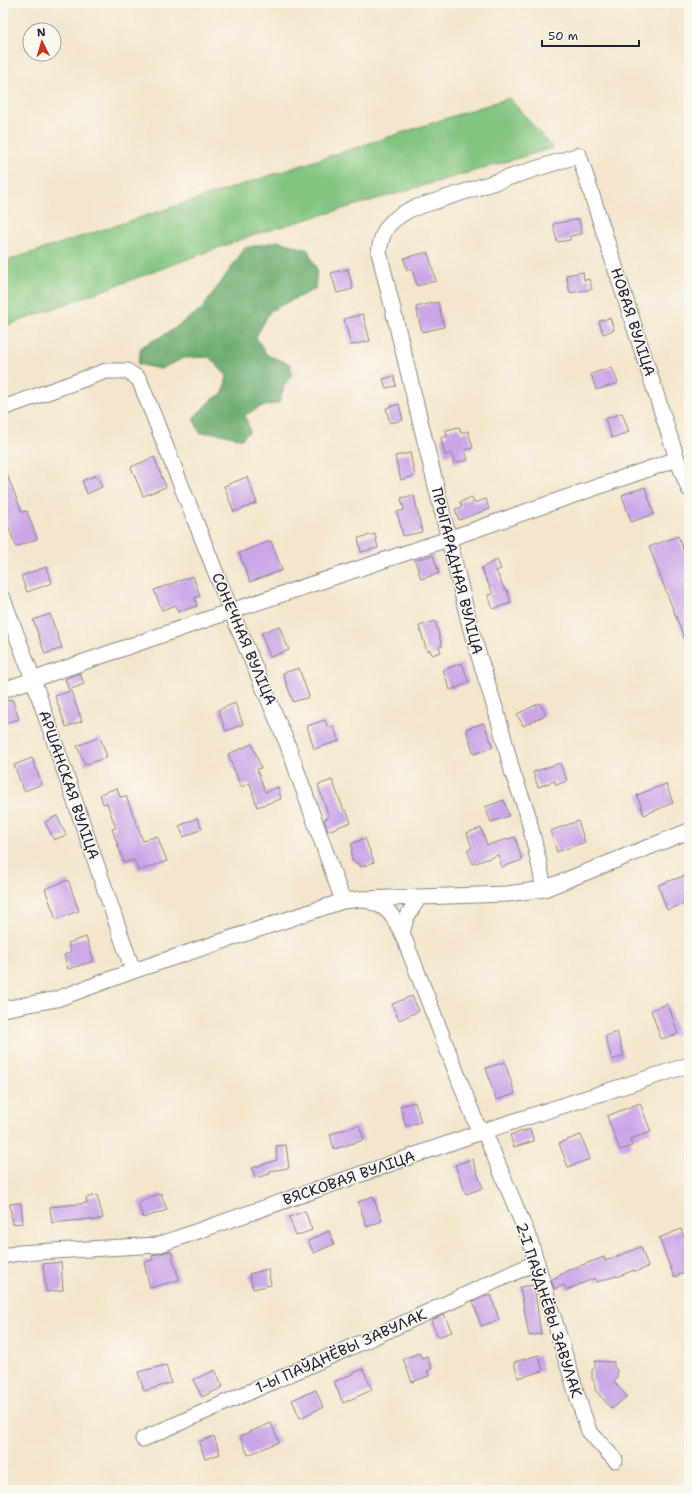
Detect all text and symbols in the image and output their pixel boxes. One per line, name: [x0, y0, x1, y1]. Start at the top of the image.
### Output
north arrow: [22, 22, 62, 62]
scale bar: [542, 22, 639, 48]
text: N: [36, 25, 46, 40]
text: 50 m: [548, 28, 578, 44]
street label: НОВАЯ ВУЛІЦА: [606, 265, 660, 379]
street label: ПРЫГАРАДНАЯ ВУЛІЦА: [427, 485, 487, 657]
street label: СОНЕЧНАЯ ВУЛІЦА: [207, 570, 281, 708]
street label: АРШАНСКАЯ ВУЛІЦА: [34, 708, 104, 862]
street label: ВЯСКОВАЯ ВУЛІЦА: [280, 1146, 418, 1210]
street label: 2-І ПАЎДНЁВЫ ЗАВУЛАК: [511, 1220, 587, 1400]
street label: 1-Ы ПАЎДНЁВЫ ЗАВУЛАК: [252, 1304, 430, 1398]

